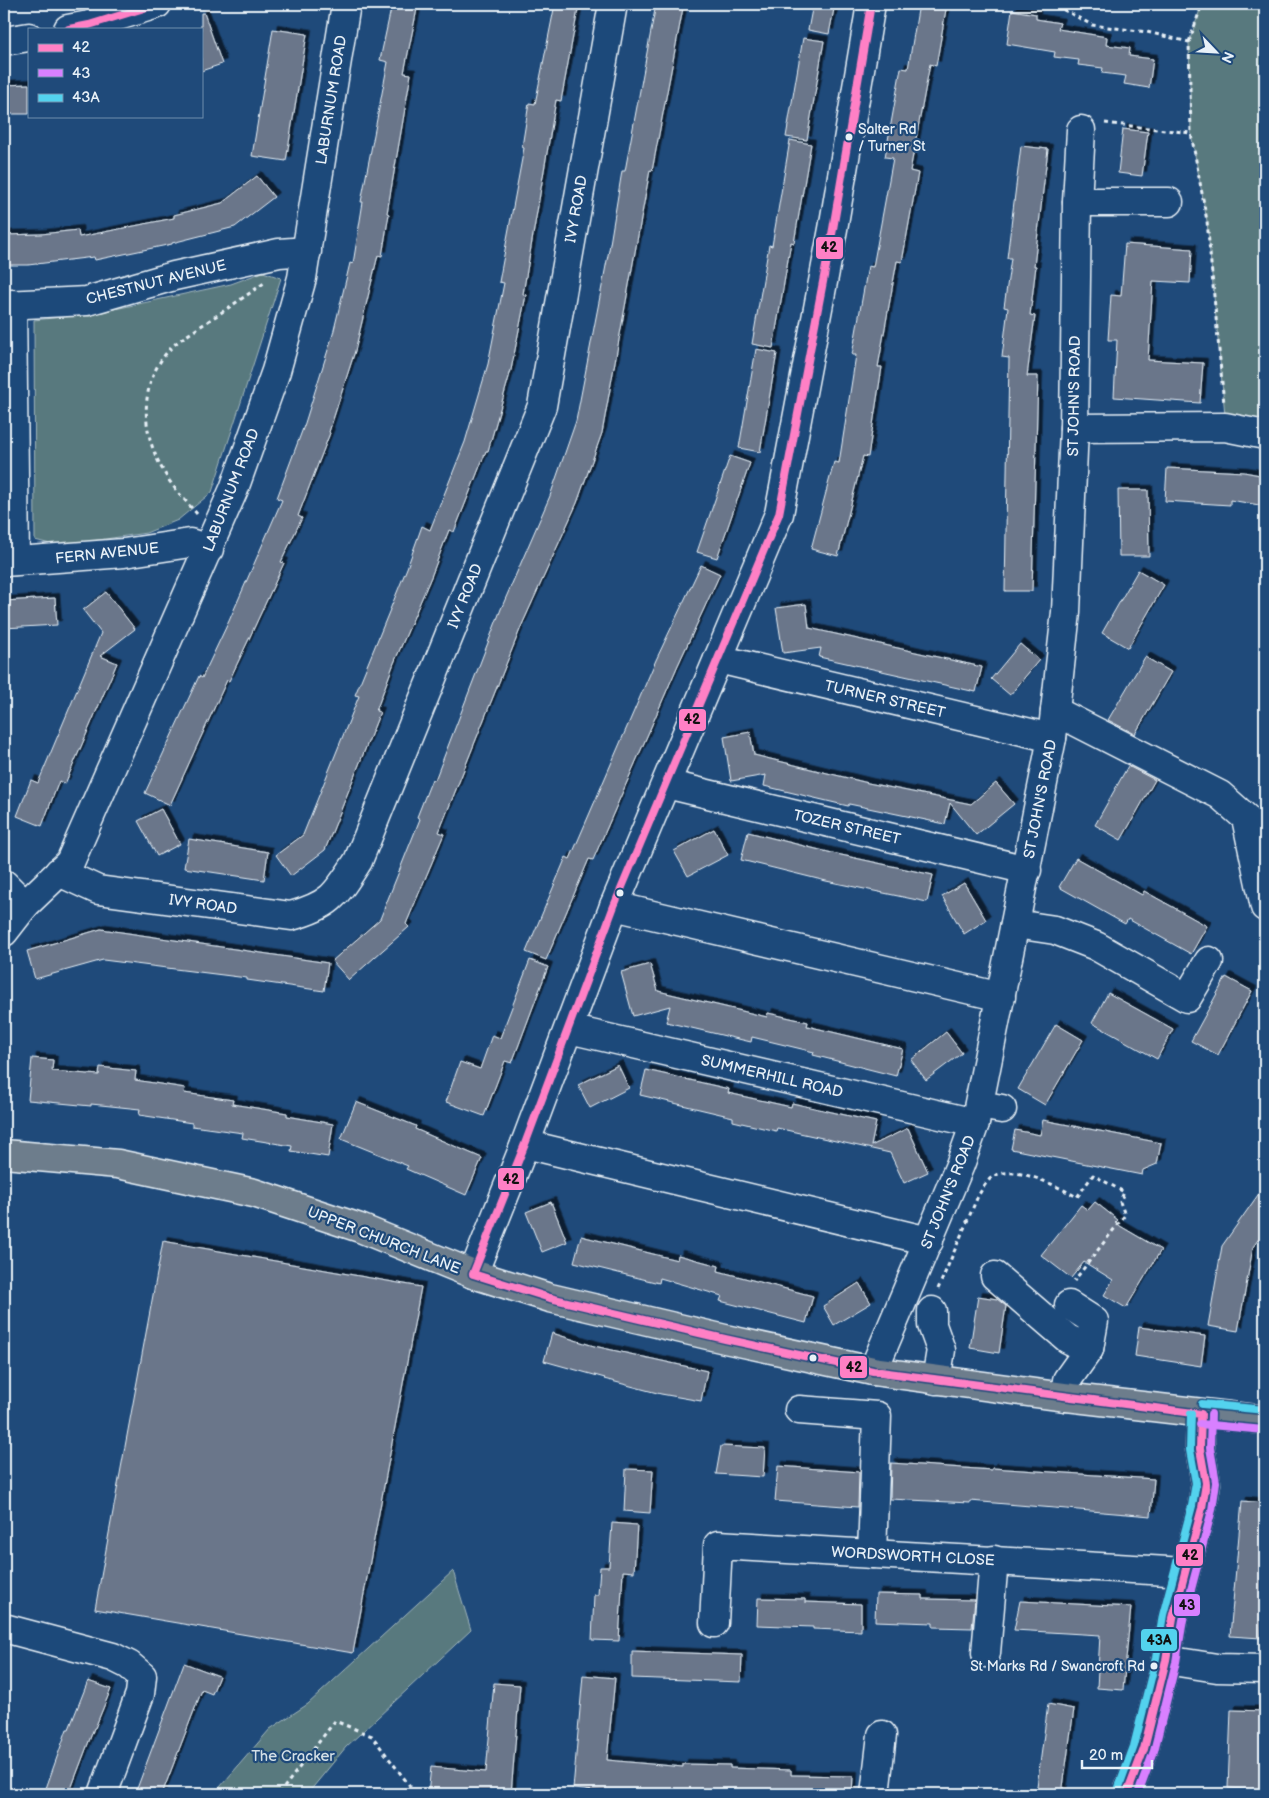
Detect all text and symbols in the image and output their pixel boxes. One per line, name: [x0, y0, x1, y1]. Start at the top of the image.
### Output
legend: [28, 28, 202, 118]
north arrow: [1192, 28, 1242, 78]
street label: LABURNUM ROAD: [312, 34, 351, 166]
text: 42: [72, 38, 90, 57]
text: N: [1217, 49, 1237, 66]
text: 43: [72, 64, 90, 83]
text: 43A: [72, 88, 100, 107]
place label: Salter Rd / Turner St: [858, 121, 926, 155]
marker: Salter Rd / Turner St: [844, 132, 854, 142]
street label: IVY ROAD: [561, 174, 592, 244]
line badge: 42: [815, 236, 844, 260]
text: 42: [821, 239, 838, 256]
street label: CHESTNUT AVENUE: [84, 256, 228, 309]
street label: ST JOHN'S ROAD: [1064, 335, 1085, 457]
street label: LABURNUM ROAD: [199, 426, 264, 555]
street label: FERN AVENUE: [54, 539, 160, 568]
street label: IVY ROAD: [444, 561, 487, 631]
street label: TURNER STREET: [823, 676, 947, 723]
line badge: 42: [678, 708, 707, 732]
text: 42: [684, 711, 701, 728]
street label: ST JOHN'S ROAD: [1020, 738, 1061, 860]
street label: TOZER STREET: [791, 806, 902, 849]
unlabelled marker: [615, 888, 625, 898]
street label: IVY ROAD: [168, 890, 238, 919]
street label: SUMMERHILL ROAD: [699, 1051, 845, 1102]
street label: ST JOHN'S ROAD: [917, 1133, 980, 1252]
line badge: 42: [497, 1167, 525, 1191]
text: 42: [503, 1171, 520, 1188]
street label: UPPER CHURCH LANE: [305, 1203, 463, 1278]
unlabelled marker: [808, 1353, 818, 1363]
line badge: 42: [839, 1355, 868, 1379]
text: 42: [846, 1359, 863, 1376]
street label: WORDSWORTH CLOSE: [831, 1543, 995, 1570]
line badge: 42: [1175, 1543, 1204, 1567]
text: 42: [1182, 1547, 1199, 1564]
line badge: 43: [1173, 1593, 1201, 1617]
text: 43: [1179, 1597, 1195, 1614]
line badge: 43A: [1140, 1628, 1178, 1652]
text: 43A: [1147, 1632, 1172, 1649]
place label: St Marks Rd / Swancroft Rd: [970, 1658, 1145, 1675]
marker: St Marks Rd / Swancroft Rd: [1149, 1661, 1159, 1671]
scale bar: [1082, 1738, 1152, 1770]
text: 20 m: [1089, 1746, 1123, 1765]
park label: The Cracker: [251, 1747, 335, 1766]

